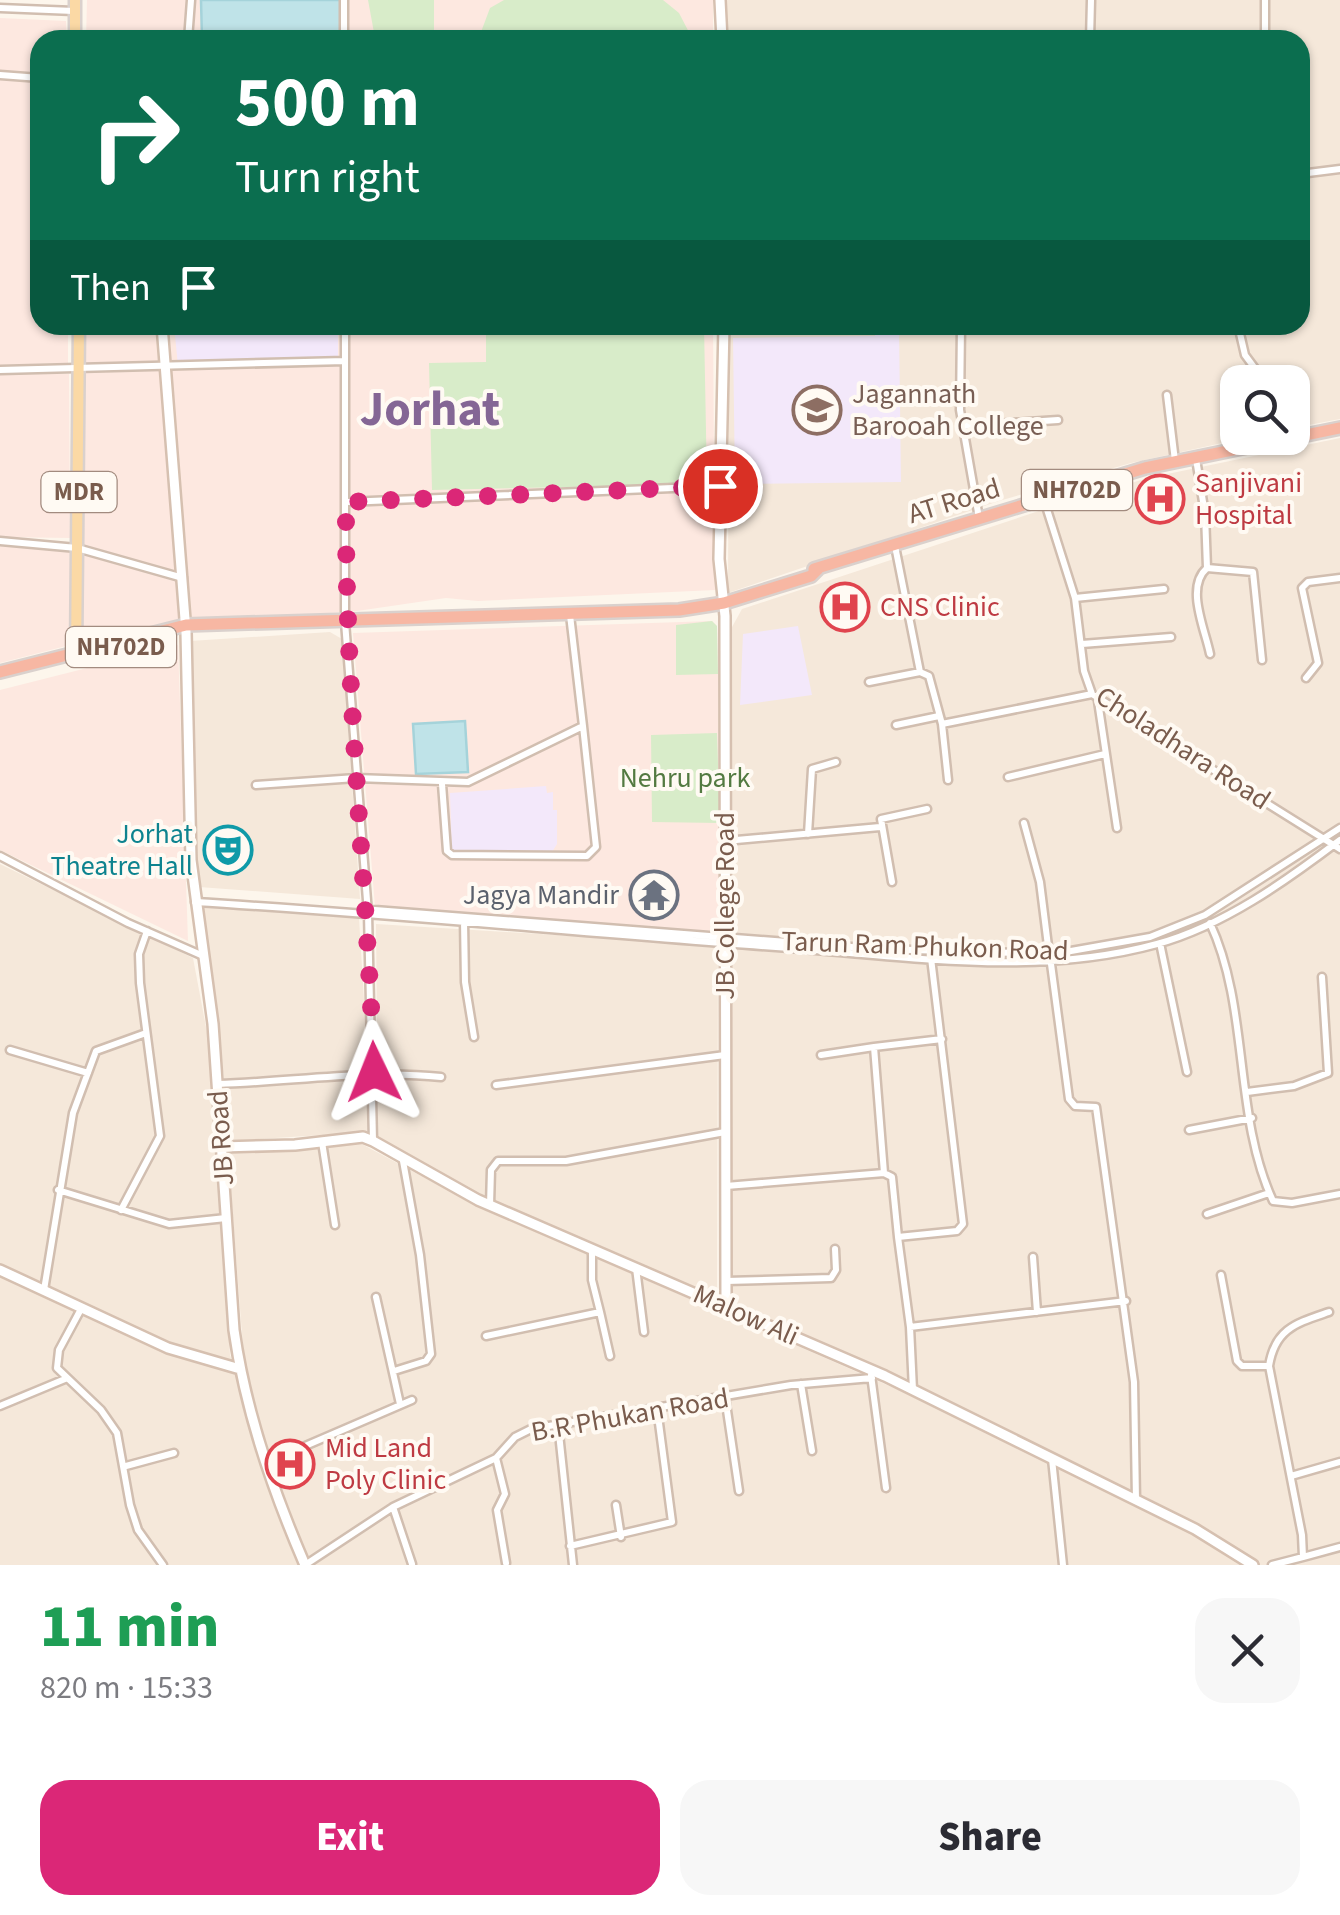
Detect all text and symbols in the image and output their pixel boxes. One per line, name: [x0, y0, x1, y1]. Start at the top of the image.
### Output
text: 500 m: [235, 53, 420, 153]
icon: right: [70, 70, 200, 200]
text: Turn right: [235, 146, 420, 210]
icon: arrive: [171, 260, 226, 315]
text: Then: [70, 261, 151, 315]
map controls: [1220, 365, 1310, 455]
button: search: [1220, 365, 1310, 455]
place label: Jagannath Barooah College: [852, 374, 1044, 446]
district label: Jorhat: [360, 376, 500, 444]
school or university icon: Jagannath Barooah College: [791, 384, 843, 436]
pin: [678, 444, 763, 529]
icon: arrive: [693, 459, 748, 514]
place label: Sanjivani Hospital: [1195, 463, 1302, 535]
street label: AT Road: [903, 468, 1005, 534]
road number: NH702D: [1022, 470, 1132, 510]
road number: MDR: [42, 472, 116, 512]
hospital icon: Sanjivani Hospital: [1134, 473, 1186, 525]
hospital icon: CNS Clinic: [819, 581, 871, 633]
place label: CNS Clinic: [880, 587, 1000, 627]
road number: NH702D: [66, 627, 176, 667]
street label: Choladhara Road: [1088, 676, 1278, 820]
park label: Nehru park: [620, 758, 750, 798]
street label: JB College Road: [705, 812, 745, 1000]
place label: Jorhat Theatre Hall: [50, 814, 194, 886]
theatre icon: Jorhat Theatre Hall: [202, 824, 254, 876]
temple icon: Jagya Mandir: [628, 869, 680, 921]
place label: Jagya Mandir: [463, 875, 619, 915]
street label: Tarun Ram Phukon Road: [781, 921, 1069, 971]
position arrow: [322, 1020, 426, 1124]
street label: JB Road: [198, 1089, 244, 1187]
street label: Malow Ali: [687, 1274, 805, 1356]
street label: B.R Phukan Road: [528, 1378, 732, 1452]
place label: Mid Land Poly Clinic: [325, 1428, 446, 1500]
hospital icon: Mid Land Poly Clinic: [264, 1438, 316, 1490]
text: 11 min: [40, 1585, 219, 1670]
button: close: [1195, 1598, 1300, 1703]
text: 820 m · 15:33: [40, 1665, 213, 1711]
button: Exit: [40, 1780, 660, 1895]
button: Share: [680, 1780, 1300, 1895]

